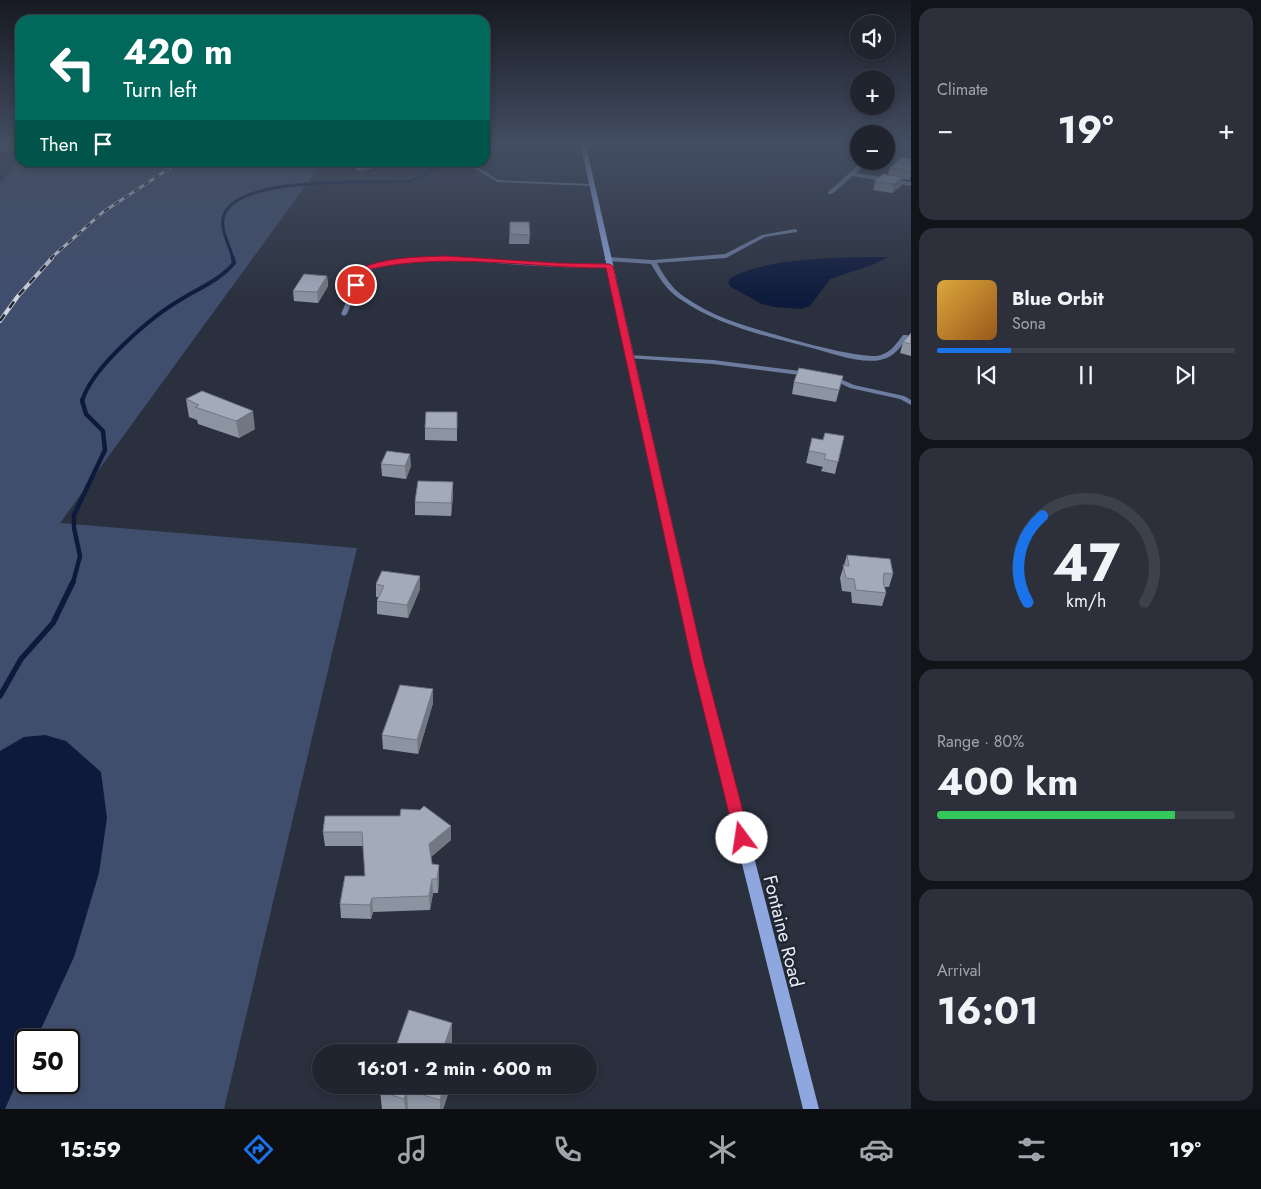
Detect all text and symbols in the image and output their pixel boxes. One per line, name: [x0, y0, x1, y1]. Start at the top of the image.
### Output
map controls: [850, 15, 895, 170]
button: sound: [850, 15, 895, 60]
text: 420 m: [123, 27, 233, 77]
icon: left: [40, 35, 105, 100]
button: +: [850, 70, 895, 115]
text: Turn left: [123, 73, 197, 105]
text: Climate: [937, 78, 988, 101]
text: 19°: [1058, 102, 1114, 157]
text: −: [937, 109, 954, 150]
text: +: [1218, 109, 1235, 150]
button: −: [850, 125, 895, 170]
icon: arrive: [89, 130, 117, 158]
text: Then: [40, 131, 79, 158]
pin: [335, 264, 377, 306]
icon: arrive: [342, 271, 370, 299]
text: Blue Orbit: [1012, 285, 1104, 312]
text: Sona: [1012, 312, 1046, 335]
icon: previous: [973, 361, 1001, 389]
icon: pause: [1072, 361, 1100, 389]
icon: next: [1171, 361, 1199, 389]
text: 47: [1052, 525, 1120, 601]
text: km/h: [1066, 588, 1106, 614]
text: Range · 80%: [937, 730, 1024, 753]
text: 400 km: [937, 754, 1078, 809]
position arrow: [715, 811, 767, 863]
street label: Fontaine Road: [757, 872, 810, 990]
text: Arrival: [937, 959, 981, 982]
text: 16:01: [937, 983, 1039, 1038]
speed limit sign: 50: [15, 1029, 80, 1094]
text: 16:01 · 2 min · 600 m: [357, 1055, 552, 1082]
icon: directions: [241, 1132, 276, 1167]
icon: music: [395, 1132, 430, 1167]
icon: phone: [550, 1132, 585, 1167]
icon: climate: [705, 1132, 740, 1167]
icon: car: [859, 1132, 894, 1167]
icon: filters: [1014, 1132, 1049, 1167]
text: 15:59: [60, 1133, 121, 1165]
text: 19°: [1169, 1133, 1201, 1165]

